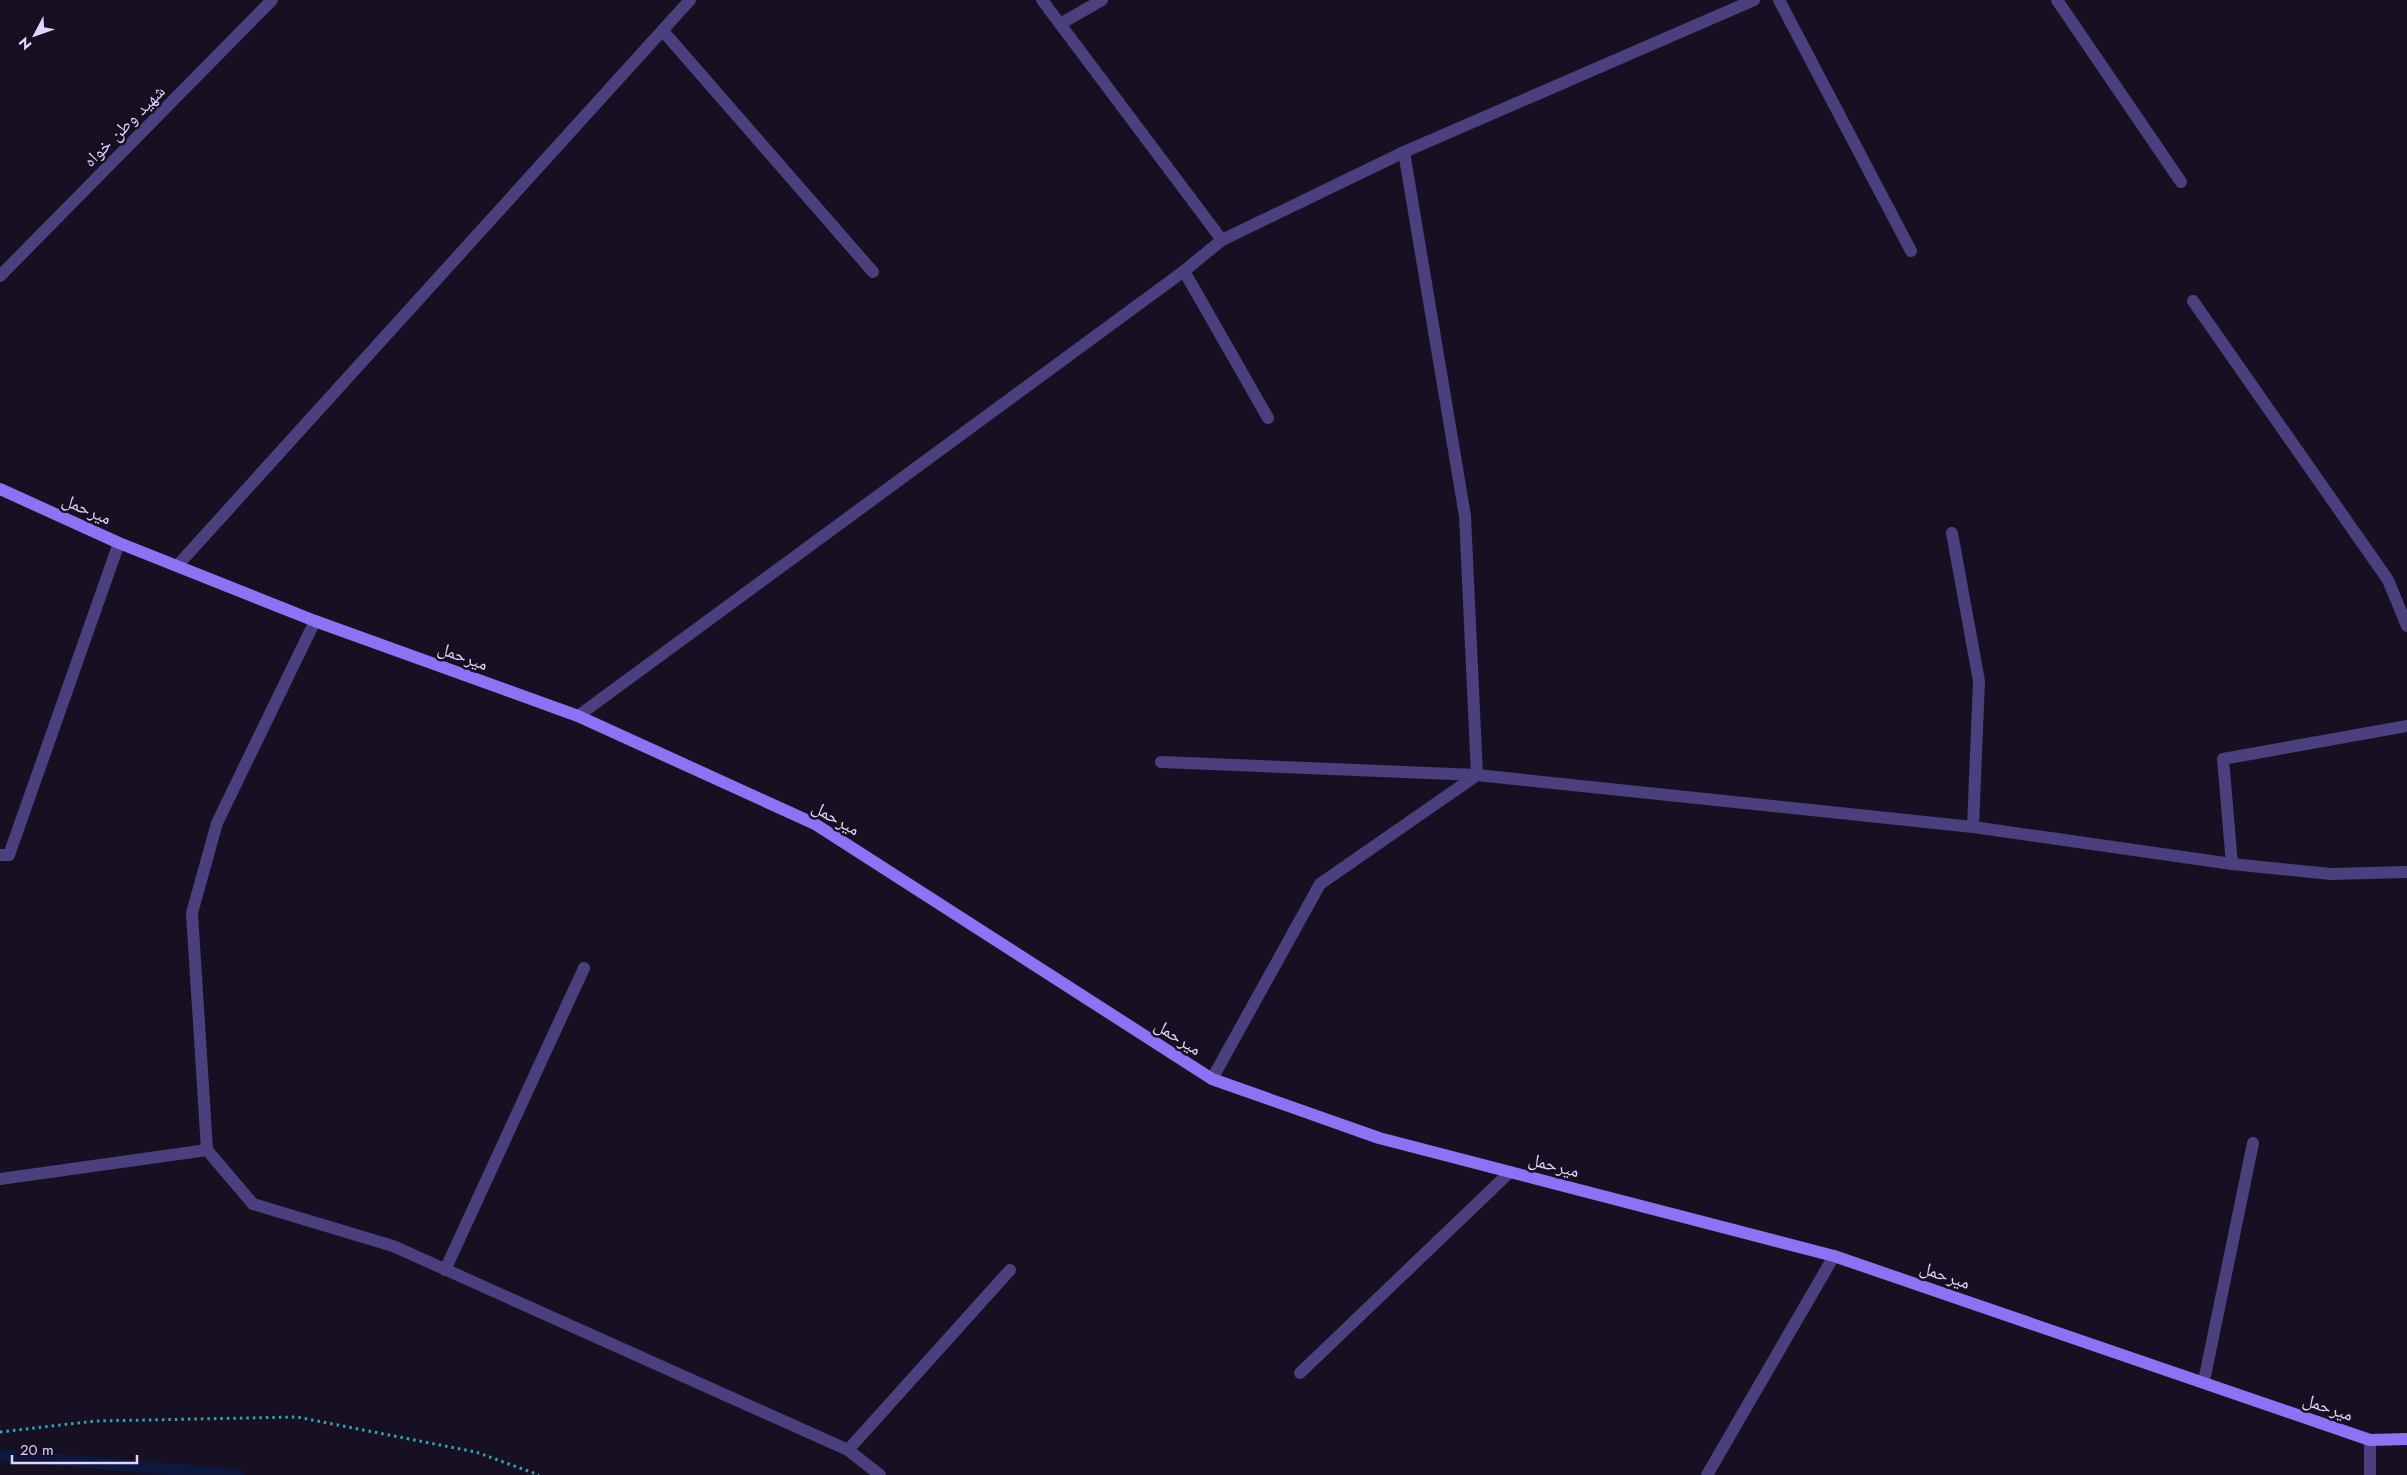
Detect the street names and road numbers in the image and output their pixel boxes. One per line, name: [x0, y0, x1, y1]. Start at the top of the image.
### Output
street label: شهید وطن خواه: [77, 79, 171, 173]
street label: میرحمل: [58, 487, 116, 531]
street label: میرحمل: [434, 635, 492, 677]
street label: میرحمل: [807, 794, 865, 842]
street label: میرحمل: [1149, 1012, 1207, 1062]
street label: میرحمل: [1526, 1146, 1582, 1184]
street label: میرحمل: [1916, 1254, 1974, 1296]
street label: میرحمل: [2299, 1386, 2357, 1428]

